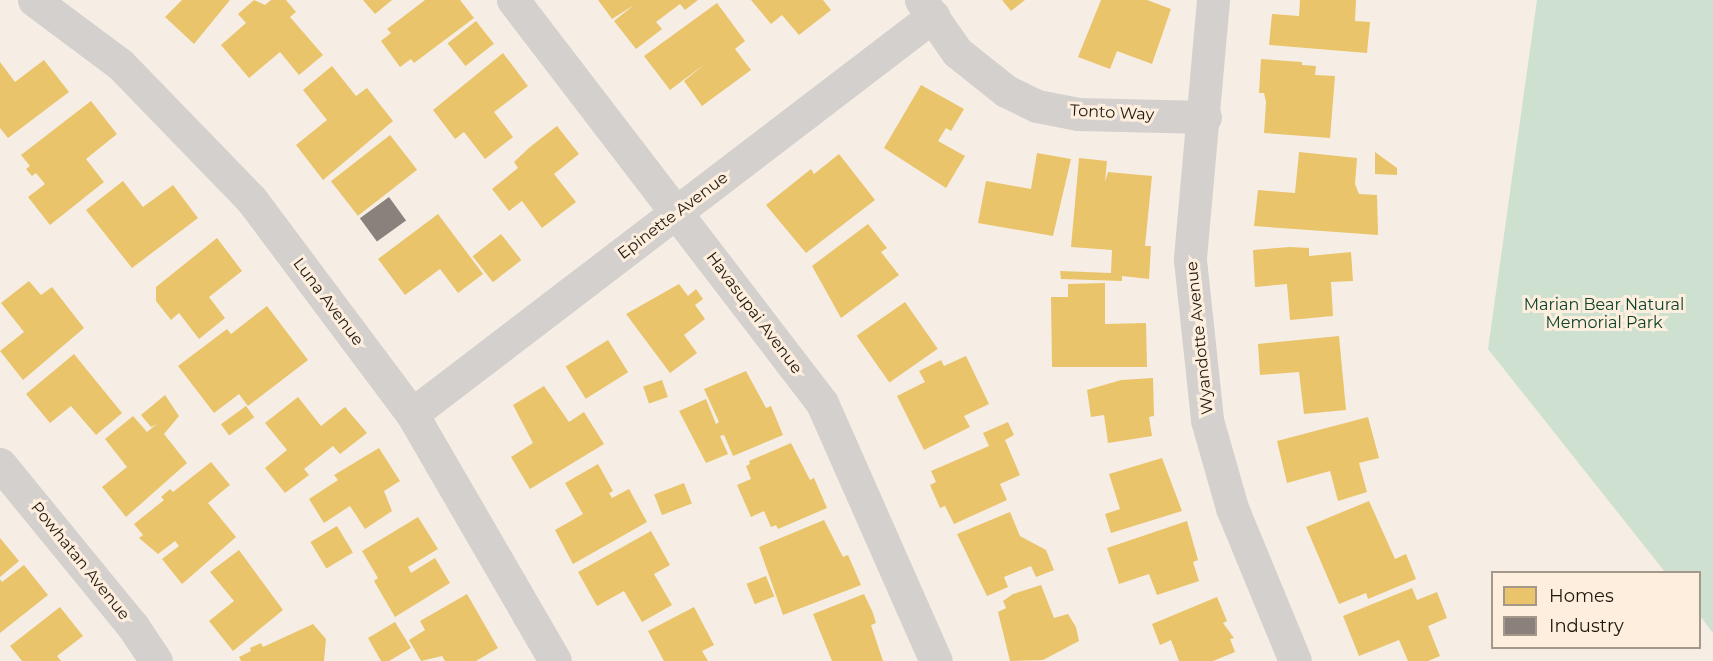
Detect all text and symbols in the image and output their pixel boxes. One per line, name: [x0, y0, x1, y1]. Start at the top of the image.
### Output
street label: Tonto Way: [1069, 101, 1155, 125]
street label: Epinette Avenue: [614, 168, 732, 264]
street label: Havasupai Avenue: [702, 248, 806, 378]
street label: Luna Avenue: [289, 254, 367, 350]
street label: Wyandotte Avenue: [1182, 260, 1218, 416]
park label: Marian Bear Natural Memorial Park: [1524, 295, 1684, 333]
street label: Powhatan Avenue: [26, 498, 134, 624]
legend: [1491, 571, 1701, 649]
text: Homes: [1549, 585, 1614, 607]
text: Industry: [1549, 615, 1624, 637]

